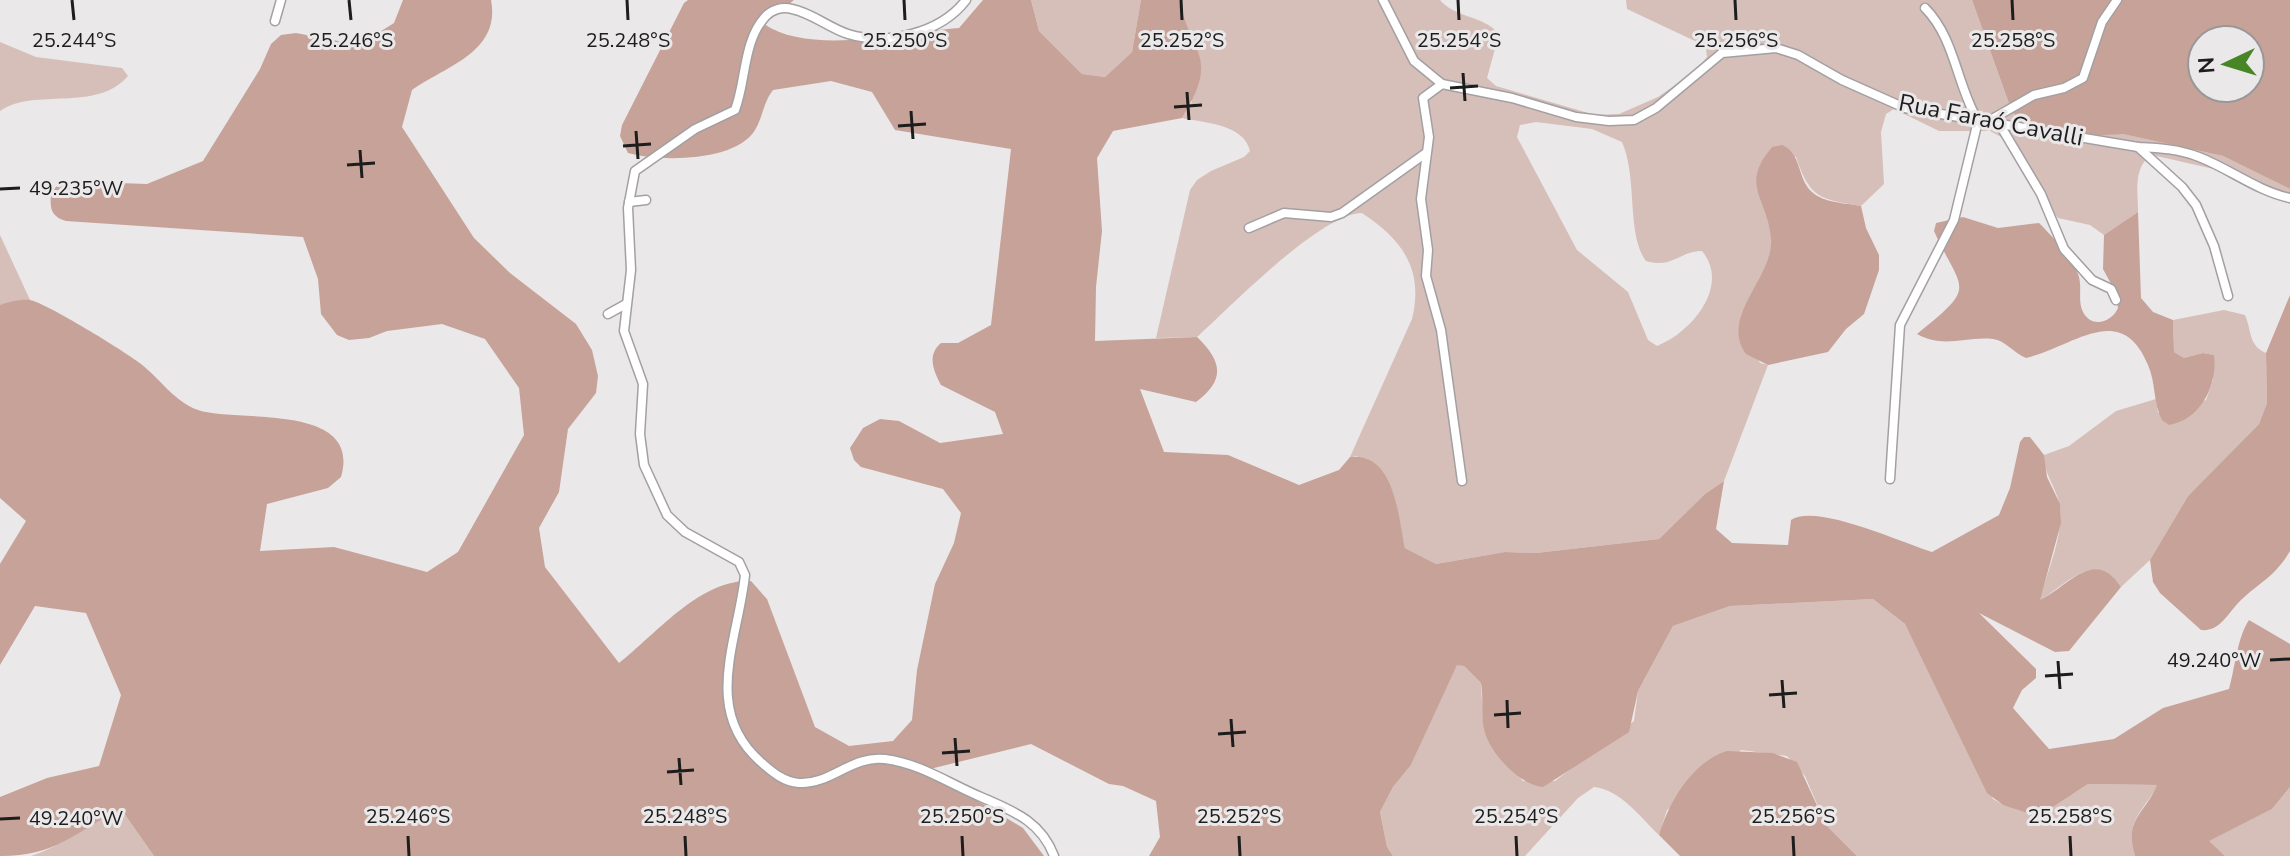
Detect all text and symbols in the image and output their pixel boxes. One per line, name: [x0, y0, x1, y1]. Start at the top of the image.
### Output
north arrow: [2186, 24, 2266, 104]
text: 25.244°S: [32, 27, 116, 54]
text: 25.246°S: [309, 27, 393, 54]
text: 25.248°S: [586, 27, 670, 54]
text: 25.250°S: [863, 27, 947, 54]
text: 25.252°S: [1140, 27, 1224, 54]
text: 25.254°S: [1417, 27, 1501, 54]
text: 25.256°S: [1694, 27, 1778, 54]
text: 25.258°S: [1971, 27, 2055, 54]
text: N: [2192, 56, 2223, 75]
street label: Rua Faraó Cavalli: [1896, 86, 2086, 154]
text: 49.235°W: [29, 175, 123, 202]
text: 49.240°W: [2167, 647, 2261, 674]
text: 25.246°S: [366, 803, 450, 830]
text: 25.248°S: [643, 803, 727, 830]
text: 25.250°S: [920, 803, 1004, 830]
text: 25.252°S: [1197, 803, 1281, 830]
text: 25.254°S: [1474, 803, 1558, 830]
text: 25.256°S: [1751, 803, 1835, 830]
text: 25.258°S: [2028, 803, 2112, 830]
text: 49.240°W: [29, 805, 123, 832]

